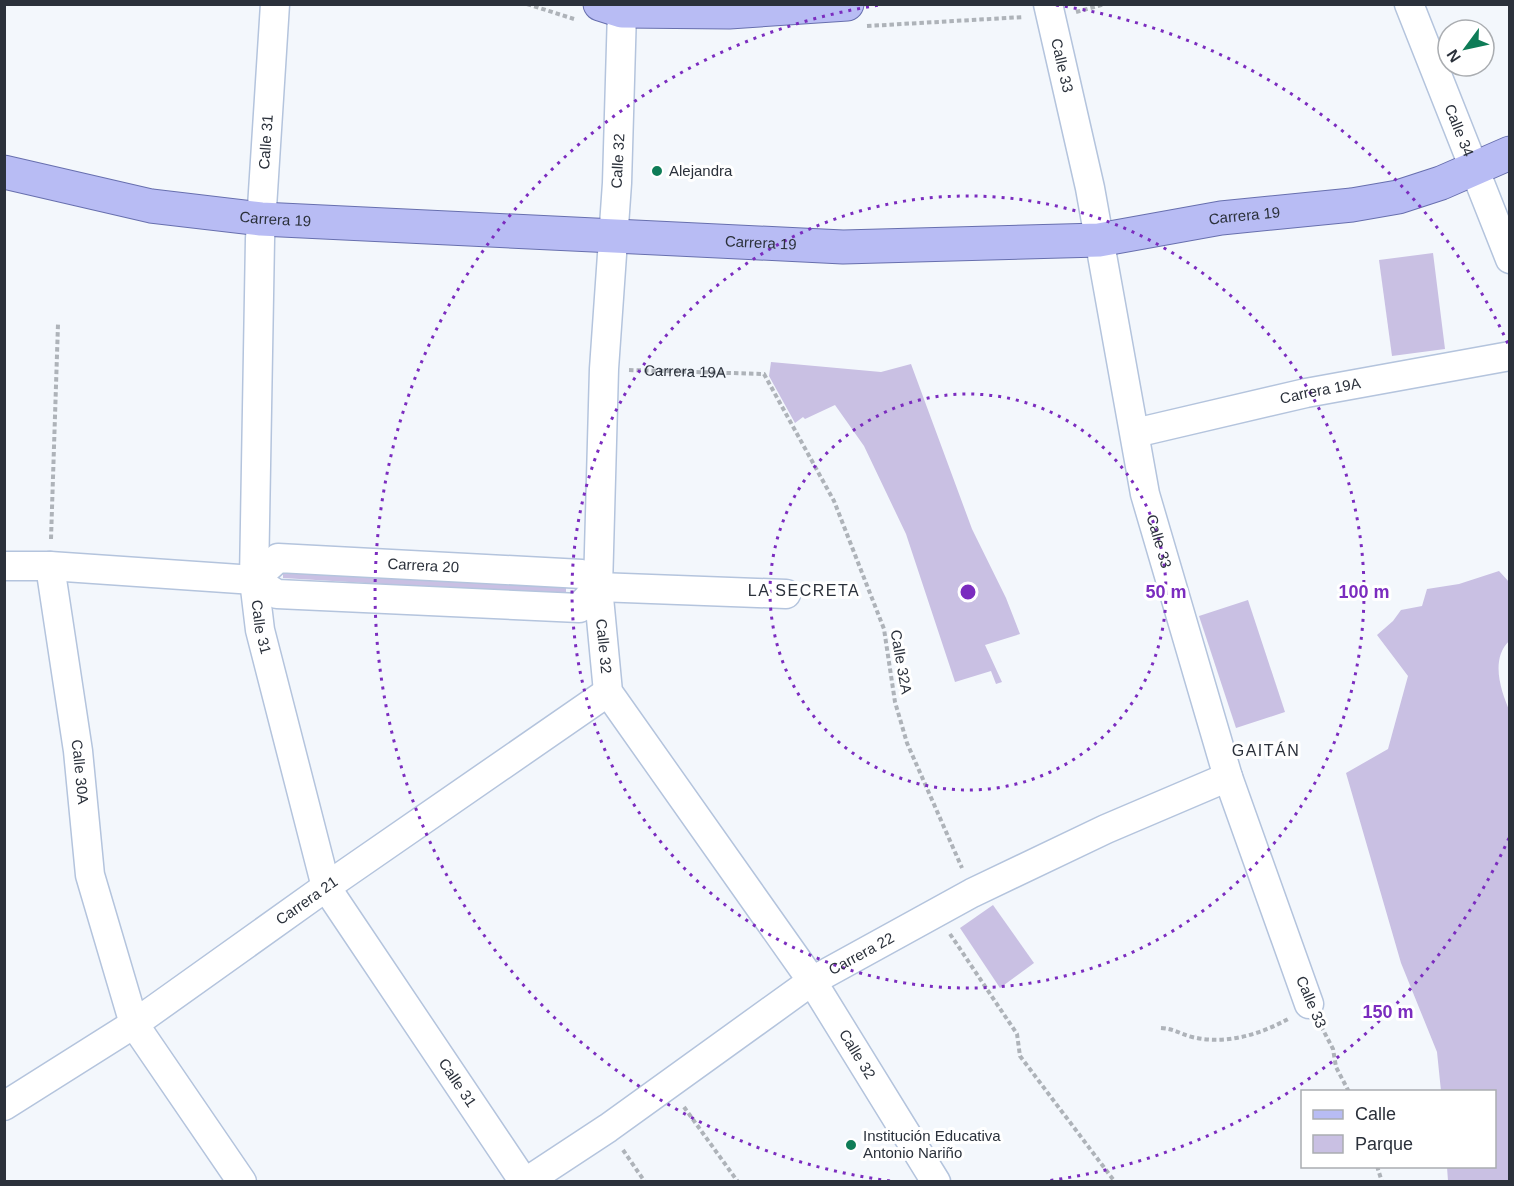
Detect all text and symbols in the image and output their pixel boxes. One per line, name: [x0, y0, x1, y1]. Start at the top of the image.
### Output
north arrow: [1436, 18, 1496, 78]
street label: Calle 33: [1048, 37, 1077, 94]
text: N: [1444, 46, 1464, 65]
street label: Calle 34: [1442, 102, 1478, 159]
street label: Calle 31: [255, 114, 276, 170]
street label: Calle 32: [608, 133, 627, 189]
place label: Alejandra: [669, 162, 733, 179]
marker: Alejandra: [650, 164, 664, 178]
street label: Carrera 19: [1207, 203, 1281, 228]
street label: Carrera 19: [239, 208, 312, 229]
street label: Carrera 19: [725, 232, 797, 253]
street label: Carrera 19A: [644, 361, 726, 381]
street label: Carrera 19A: [1278, 374, 1362, 407]
street label: Calle 33: [1143, 512, 1175, 570]
street label: Carrera 20: [387, 555, 460, 576]
district label: LA SECRETA: [748, 582, 860, 599]
centre of rings: [958, 582, 978, 602]
text: 50 m: [1145, 582, 1187, 602]
text: 100 m: [1338, 582, 1390, 602]
street label: Calle 31: [248, 599, 275, 656]
street label: Calle 32: [593, 618, 615, 674]
street label: Calle 32A: [887, 628, 916, 695]
street label: Calle 30A: [68, 738, 92, 805]
district label: GAITÁN: [1232, 741, 1300, 759]
street label: Carrera 21: [272, 873, 341, 928]
street label: Carrera 22: [826, 929, 897, 978]
street label: Calle 33: [1293, 973, 1330, 1030]
text: 150 m: [1362, 1002, 1414, 1022]
street label: Calle 32: [836, 1026, 879, 1082]
street label: Calle 31: [435, 1055, 480, 1110]
legend: [1301, 1090, 1496, 1168]
text: Calle: [1355, 1104, 1396, 1124]
place label: Institución Educativa Antonio Nariño: [863, 1127, 1001, 1161]
text: Parque: [1355, 1134, 1413, 1154]
marker: Institución Educativa Antonio Nariño: [844, 1138, 858, 1152]

